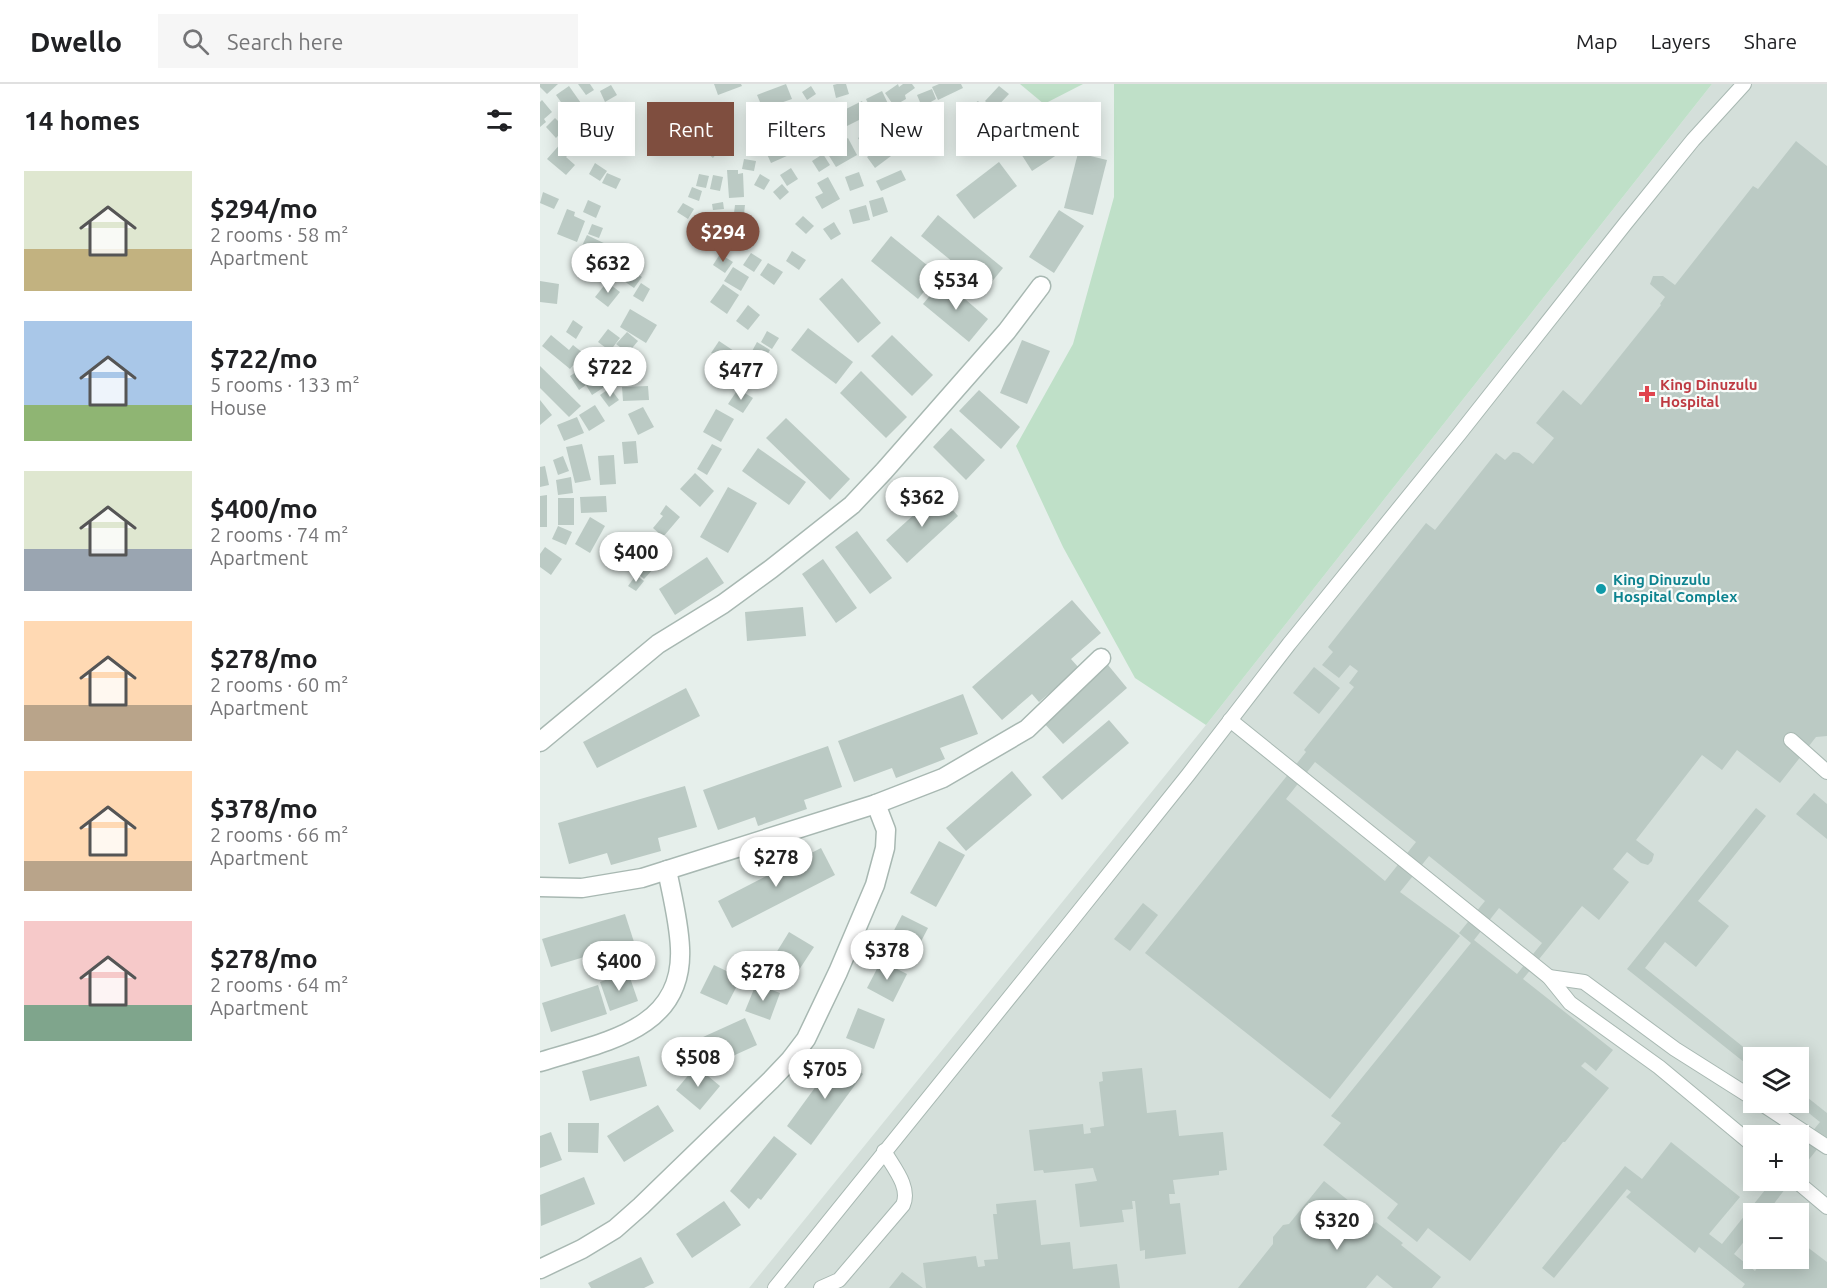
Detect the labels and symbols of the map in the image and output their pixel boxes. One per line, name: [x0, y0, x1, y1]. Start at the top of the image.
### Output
pin: $294: [687, 212, 759, 263]
pin: $632: [572, 243, 644, 294]
pin: $534: [920, 260, 992, 311]
pin: $722: [574, 347, 646, 398]
pin: $477: [705, 350, 777, 401]
place label: King Dinuzulu Hospital: [1660, 376, 1758, 410]
marker: King Dinuzulu Hospital: [1638, 385, 1656, 403]
pin: $362: [886, 477, 958, 528]
pin: $400: [600, 532, 672, 583]
place label: King Dinuzulu Hospital Complex: [1613, 571, 1737, 605]
marker: King Dinuzulu Hospital Complex: [1594, 582, 1608, 596]
pin: $278: [740, 837, 812, 888]
pin: $378: [851, 930, 923, 981]
pin: $400: [583, 941, 655, 992]
pin: $278: [727, 951, 799, 1002]
pin: $508: [662, 1037, 734, 1088]
pin: $705: [789, 1049, 861, 1100]
pin: $320: [1301, 1200, 1373, 1251]

